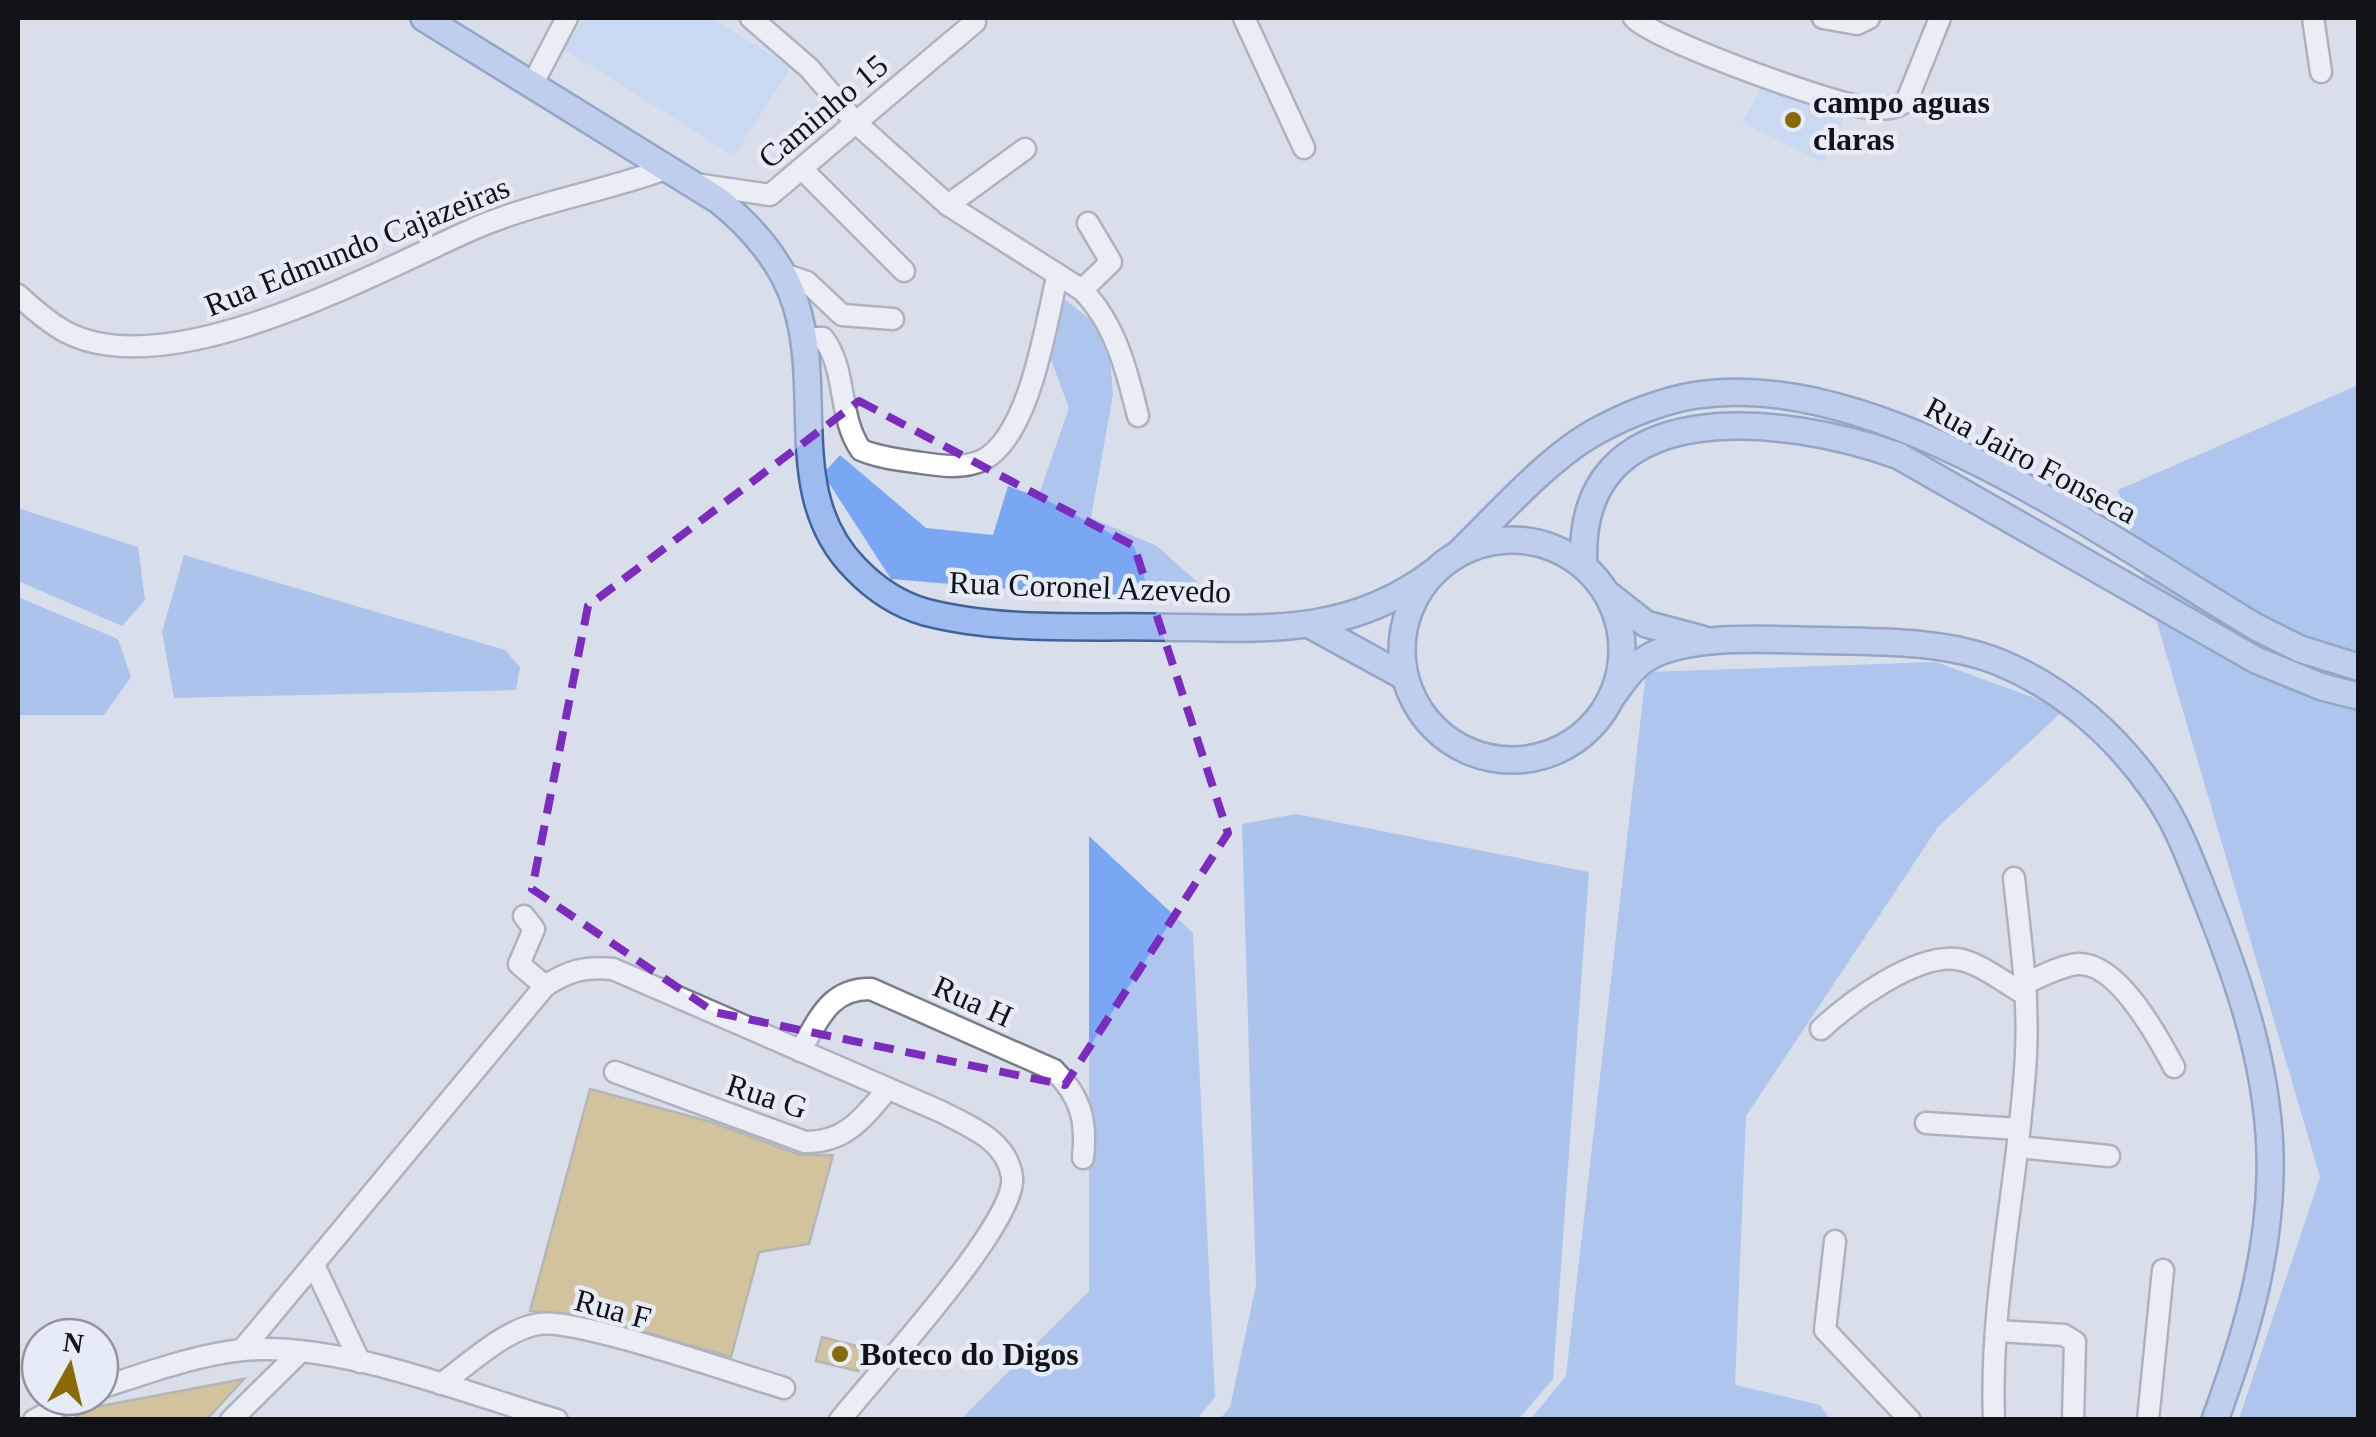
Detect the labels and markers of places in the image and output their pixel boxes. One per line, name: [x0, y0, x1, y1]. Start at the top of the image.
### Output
place label: campo aguas claras: [1813, 84, 1990, 157]
marker: campo aguas claras: [1782, 109, 1804, 131]
place label: Boteco do Digos: [860, 1336, 1079, 1372]
marker: Boteco do Digos: [829, 1343, 851, 1365]

